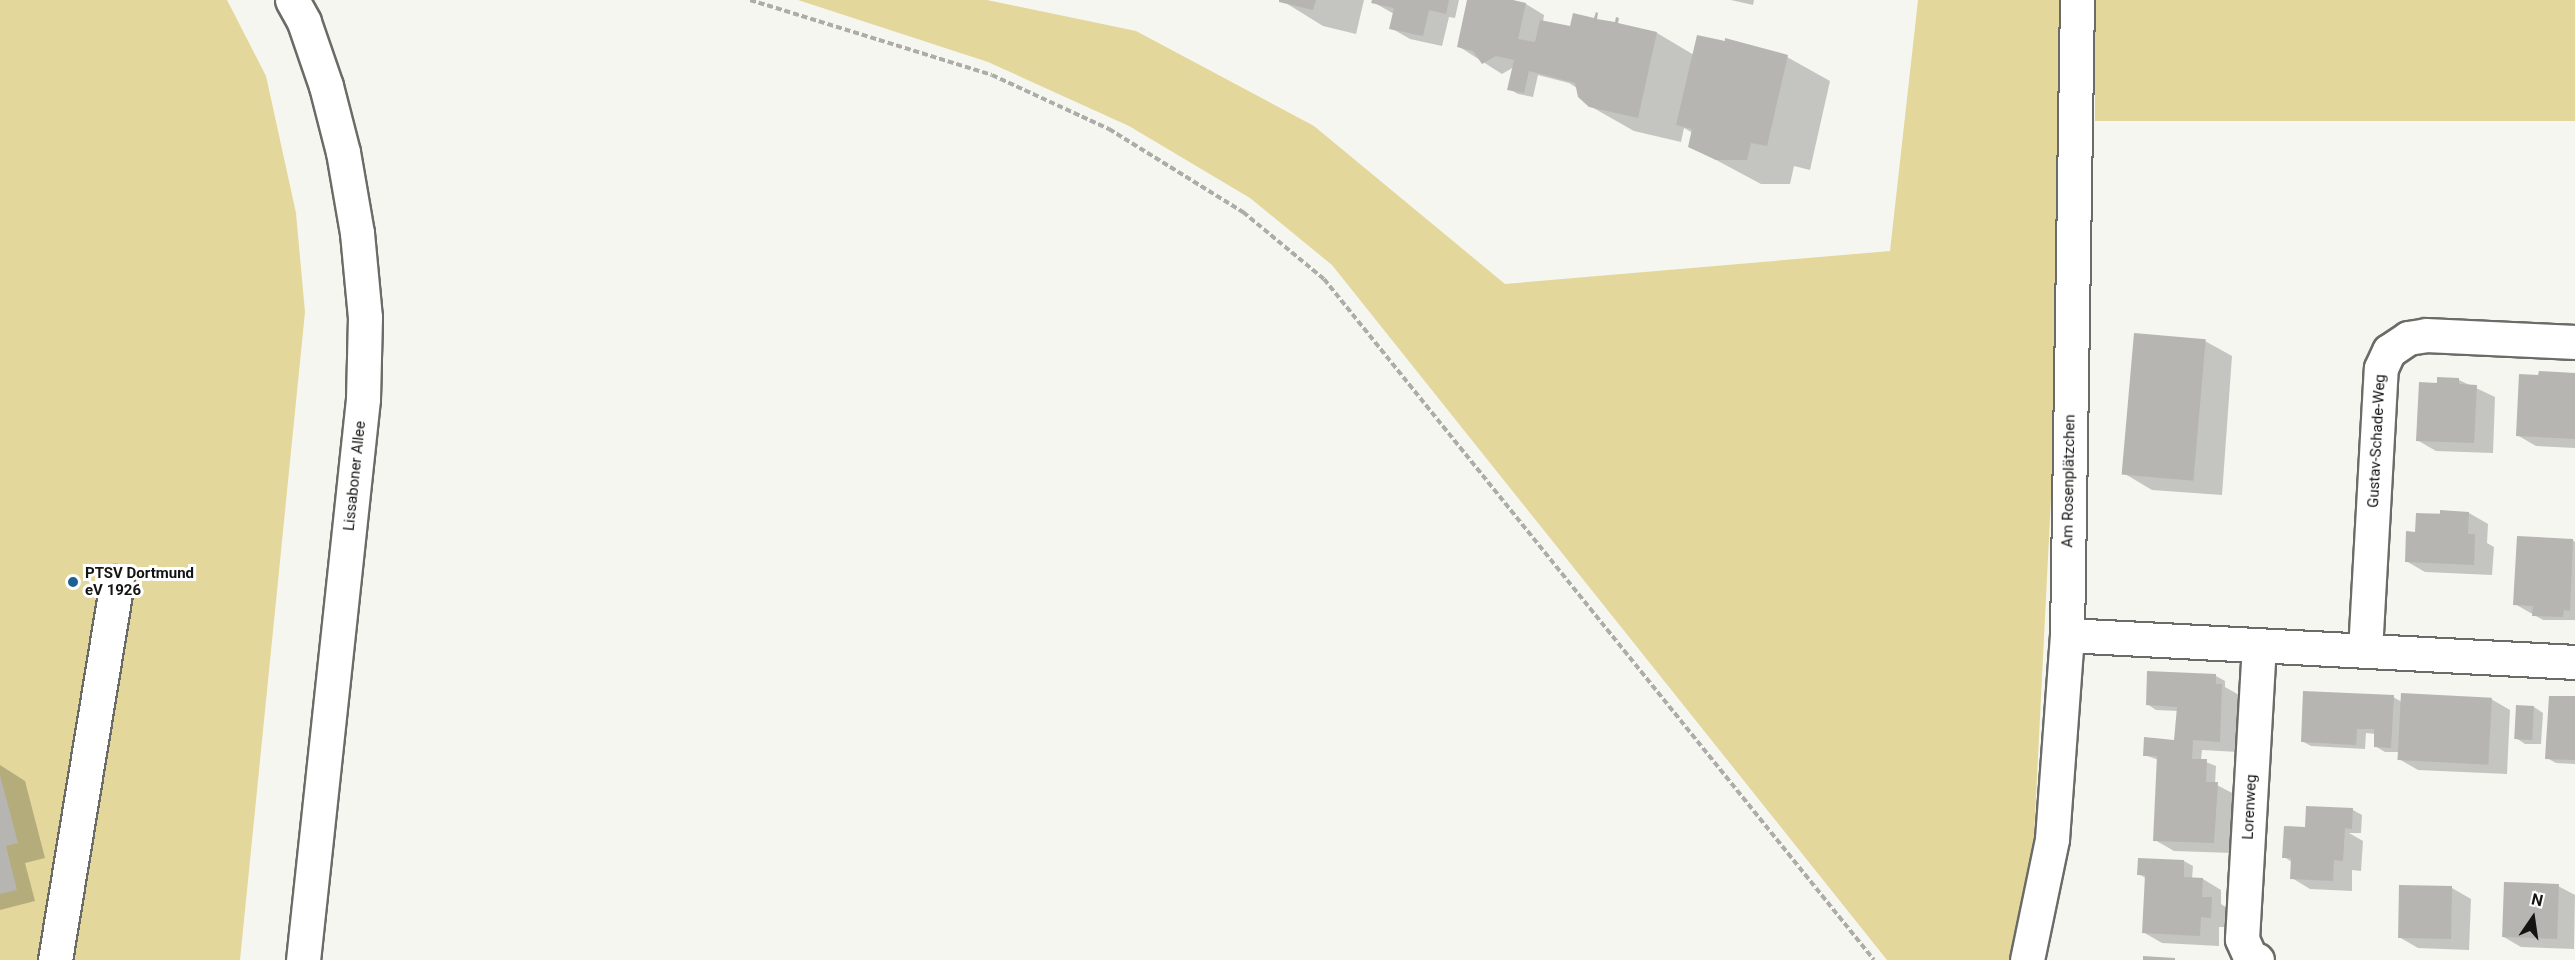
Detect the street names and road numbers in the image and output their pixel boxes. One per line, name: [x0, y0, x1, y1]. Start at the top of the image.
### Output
street label: Gustav-Schade-Weg: [2365, 374, 2389, 508]
street label: Am Rosenplätzchen: [2059, 414, 2079, 548]
street label: Lissaboner Allee: [340, 420, 370, 532]
street label: Lorenweg: [2239, 774, 2261, 840]

